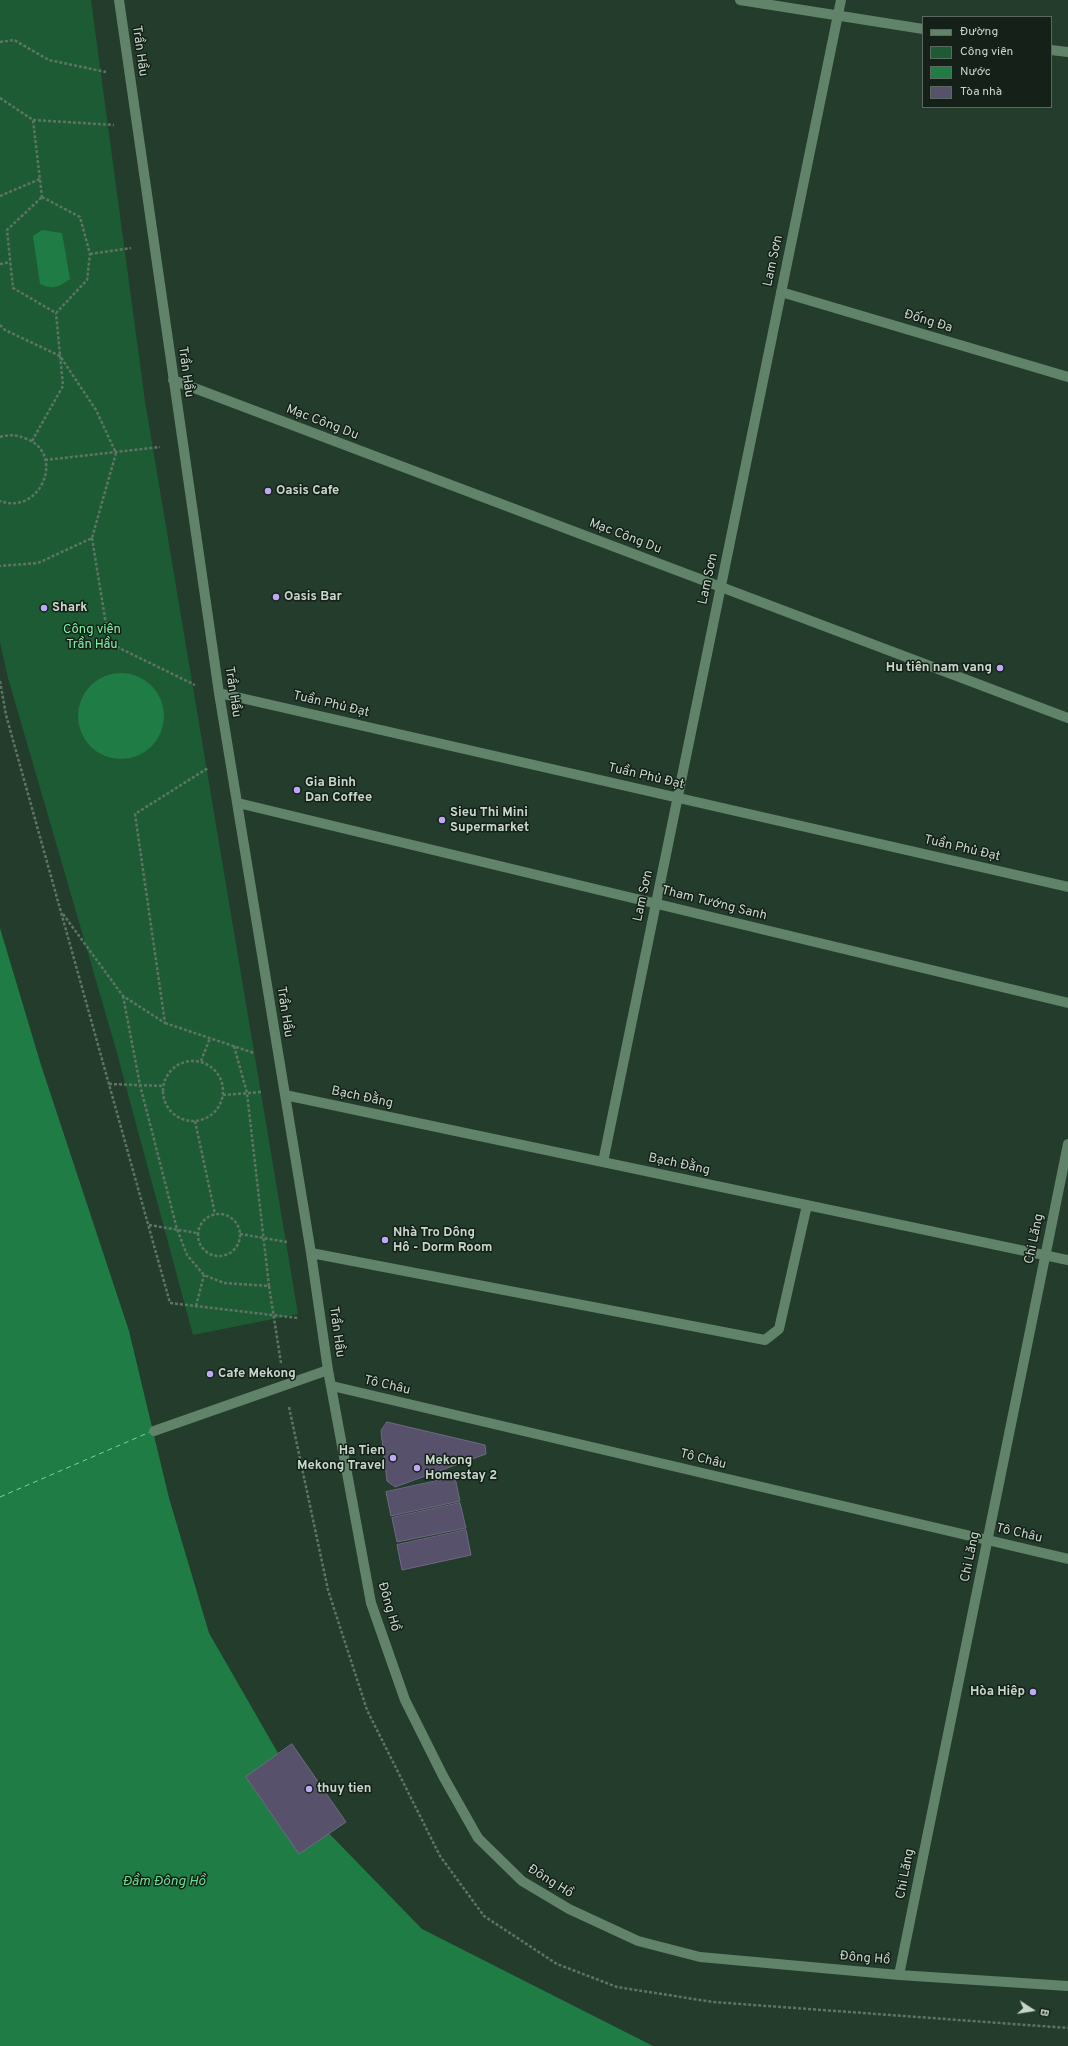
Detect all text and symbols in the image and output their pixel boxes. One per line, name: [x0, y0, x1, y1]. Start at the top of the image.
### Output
legend: [922, 16, 1052, 108]
text: Đường: [960, 24, 998, 40]
street label: Trần Hầu: [128, 25, 150, 77]
text: Công viên: [960, 44, 1013, 60]
text: Nước: [960, 64, 991, 80]
text: Tòa nhà: [960, 84, 1002, 100]
street label: Lam Sơn: [761, 234, 787, 288]
street label: Đống Đa: [902, 307, 954, 337]
street label: Trần Hầu: [174, 346, 196, 398]
street label: Mạc Công Du: [284, 402, 360, 444]
place label: Oasis Cafe: [276, 483, 339, 499]
marker: Oasis Cafe: [263, 486, 273, 496]
street label: Mạc Công Du: [587, 516, 663, 558]
street label: Lam Sơn: [696, 552, 722, 606]
place label: Oasis Bar: [284, 589, 342, 605]
marker: Oasis Bar: [271, 592, 281, 602]
place label: Shark: [52, 600, 88, 616]
marker: Shark: [39, 603, 49, 613]
park label: Công viên Trần Hầu: [63, 622, 121, 653]
place label: Hu tiên nam vang: [886, 660, 992, 676]
marker: Hu tiên nam vang: [995, 663, 1005, 673]
street label: Trần Hầu: [220, 665, 244, 719]
street label: Tuần Phủ Đạt: [291, 689, 371, 721]
street label: Tuần Phủ Đạt: [606, 761, 686, 793]
place label: Gia Binh Dan Coffee: [305, 775, 372, 806]
marker: Gia Binh Dan Coffee: [292, 785, 302, 795]
place label: Sieu Thi Mini Supermarket: [450, 805, 529, 836]
marker: Sieu Thi Mini Supermarket: [437, 815, 447, 825]
street label: Tuần Phủ Đạt: [922, 833, 1002, 865]
street label: Lam Sơn: [631, 869, 657, 923]
street label: Tham Tướng Sanh: [660, 883, 768, 925]
street label: Trần Hầu: [272, 985, 296, 1039]
street label: Bạch Đằng: [330, 1084, 394, 1112]
street label: Bạch Đằng: [647, 1151, 711, 1179]
street label: Chi Lăng: [1022, 1212, 1048, 1266]
place label: Nhà Tro Dông Hô - Dorm Room: [393, 1225, 492, 1256]
marker: Nhà Tro Dông Hô - Dorm Room: [380, 1235, 390, 1245]
street label: Trần Hầu: [325, 1306, 347, 1358]
place label: Cafe Mekong: [218, 1366, 296, 1382]
marker: Cafe Mekong: [205, 1369, 215, 1379]
street label: Tô Châu: [362, 1373, 412, 1399]
place label: Ha Tien Mekong Travel: [297, 1443, 385, 1474]
street label: Tô Châu: [678, 1447, 728, 1473]
marker: Ha Tien Mekong Travel: [388, 1453, 398, 1463]
place label: Mekong Homestay 2: [425, 1453, 497, 1484]
marker: Mekong Homestay 2: [412, 1463, 422, 1473]
street label: Tô Châu: [994, 1521, 1044, 1547]
street label: Chi Lăng: [958, 1530, 984, 1584]
street label: Đông Hồ: [374, 1581, 402, 1633]
place label: Hòa Hiêp: [970, 1684, 1025, 1700]
marker: Hòa Hiêp: [1028, 1687, 1038, 1697]
place label: thuy tien: [317, 1781, 371, 1797]
marker: thuy tien: [304, 1784, 314, 1794]
street label: Chi Lăng: [893, 1847, 919, 1901]
street label: Đông Hồ: [524, 1862, 576, 1902]
water label: Đầm Đông Hồ: [123, 1874, 205, 1890]
street label: Đông Hồ: [839, 1949, 891, 1969]
north arrow: [1012, 1990, 1052, 2030]
text: B: [1036, 2007, 1051, 2018]

